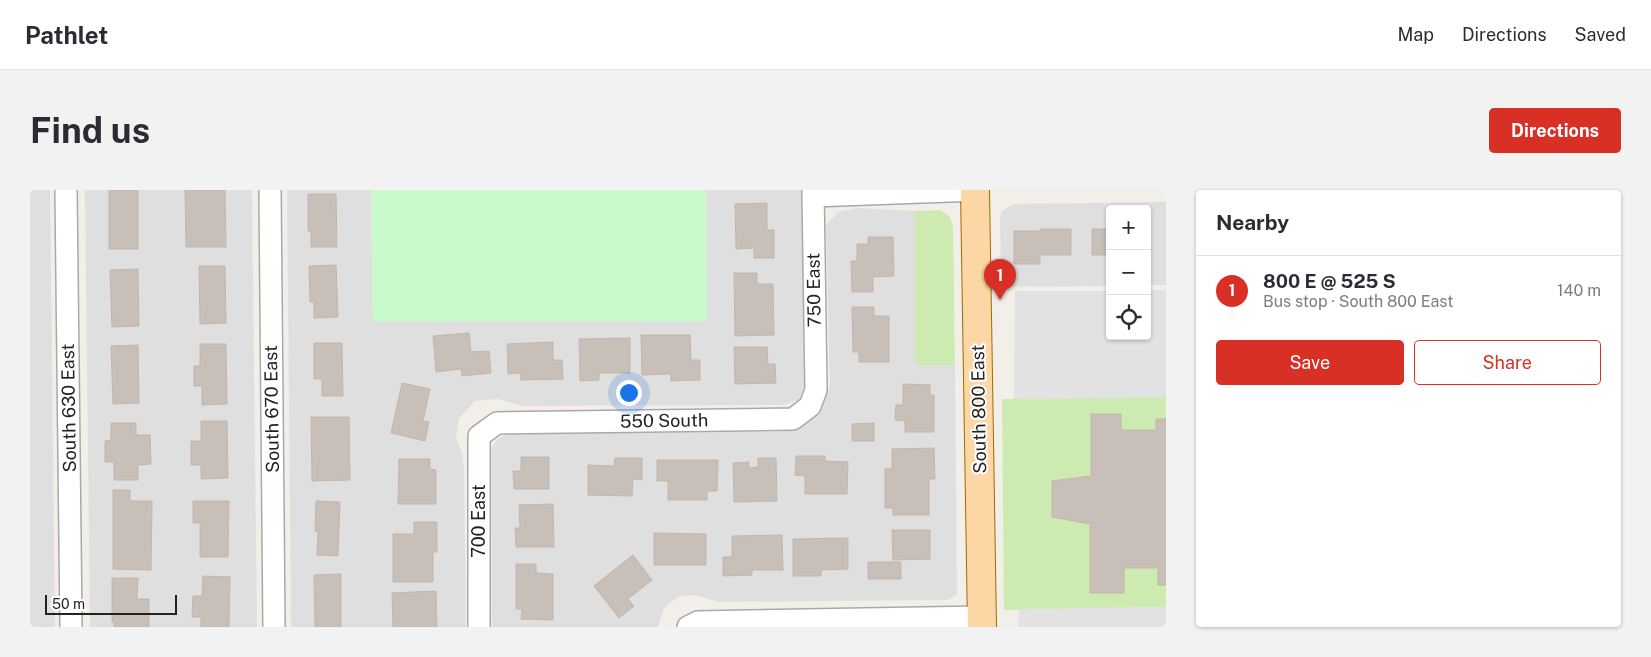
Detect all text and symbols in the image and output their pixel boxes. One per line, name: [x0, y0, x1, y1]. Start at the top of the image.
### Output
text: Pathlet: [25, 21, 108, 49]
text: Map: [1397, 24, 1434, 45]
text: Directions: [1462, 24, 1547, 45]
text: Saved: [1575, 24, 1626, 45]
button: Directions: [1489, 108, 1621, 153]
text: Find us: [30, 110, 150, 151]
map controls: [1106, 205, 1151, 340]
button: +: [1106, 205, 1151, 250]
text: Nearby: [1216, 210, 1289, 235]
button: −: [1106, 250, 1151, 295]
street label: 750 East: [802, 253, 825, 327]
pin: 1: [984, 259, 1016, 300]
text: 800 E @ 525 S: [1263, 270, 1396, 292]
text: 1: [1229, 281, 1235, 300]
text: 140 m: [1557, 281, 1601, 300]
text: Bus stop · South 800 East: [1263, 292, 1453, 311]
button: locate: [1106, 295, 1151, 340]
button: Save: [1216, 340, 1404, 385]
button: Share: [1414, 340, 1601, 385]
street label: South 630 East: [57, 343, 80, 473]
street label: South 800 East: [967, 344, 990, 474]
street label: South 670 East: [260, 345, 283, 473]
your location: [616, 380, 642, 406]
street label: 550 South: [620, 409, 708, 432]
street label: 700 East: [468, 484, 489, 558]
scale bar: [45, 592, 178, 615]
text: 50 m: [52, 596, 85, 612]

